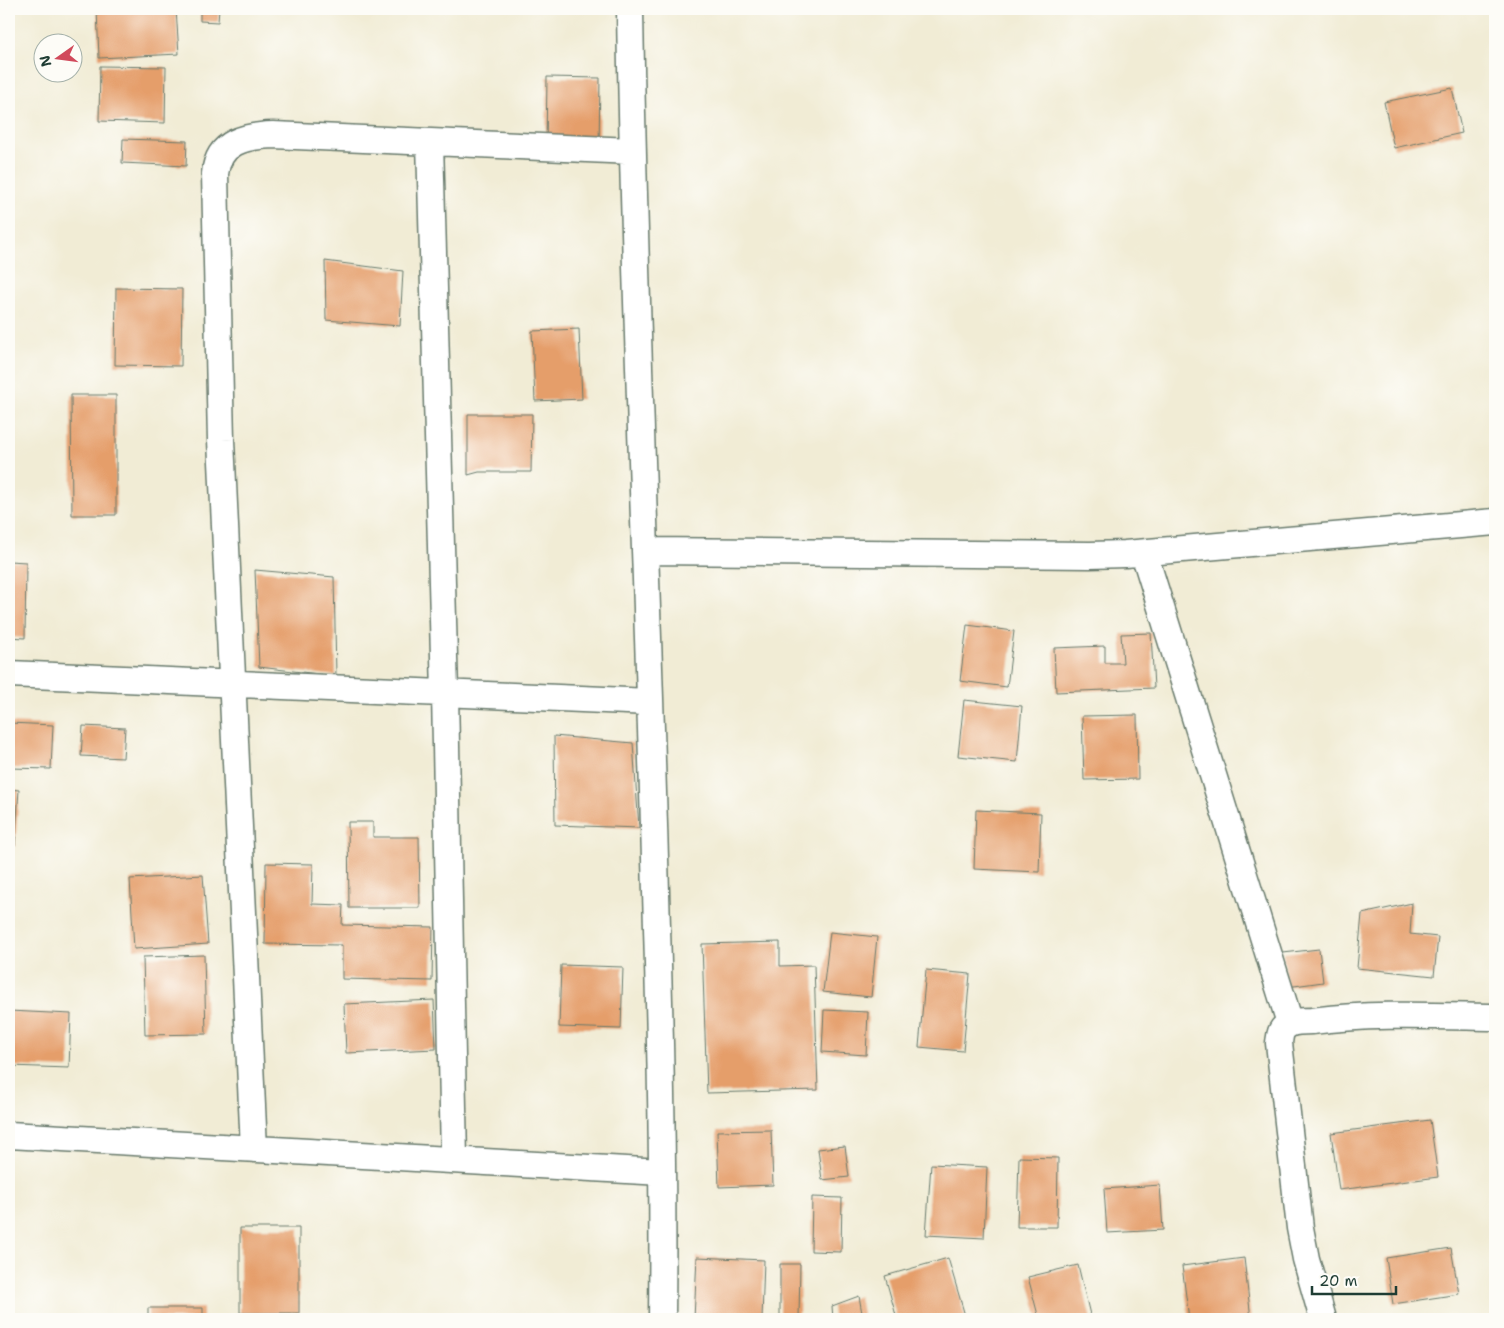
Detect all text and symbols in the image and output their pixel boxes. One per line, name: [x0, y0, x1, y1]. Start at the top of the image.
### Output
north arrow: [32, 32, 82, 82]
text: N: [35, 54, 55, 69]
scale bar: [1312, 1263, 1395, 1295]
text: 20 m: [1319, 1271, 1358, 1291]

